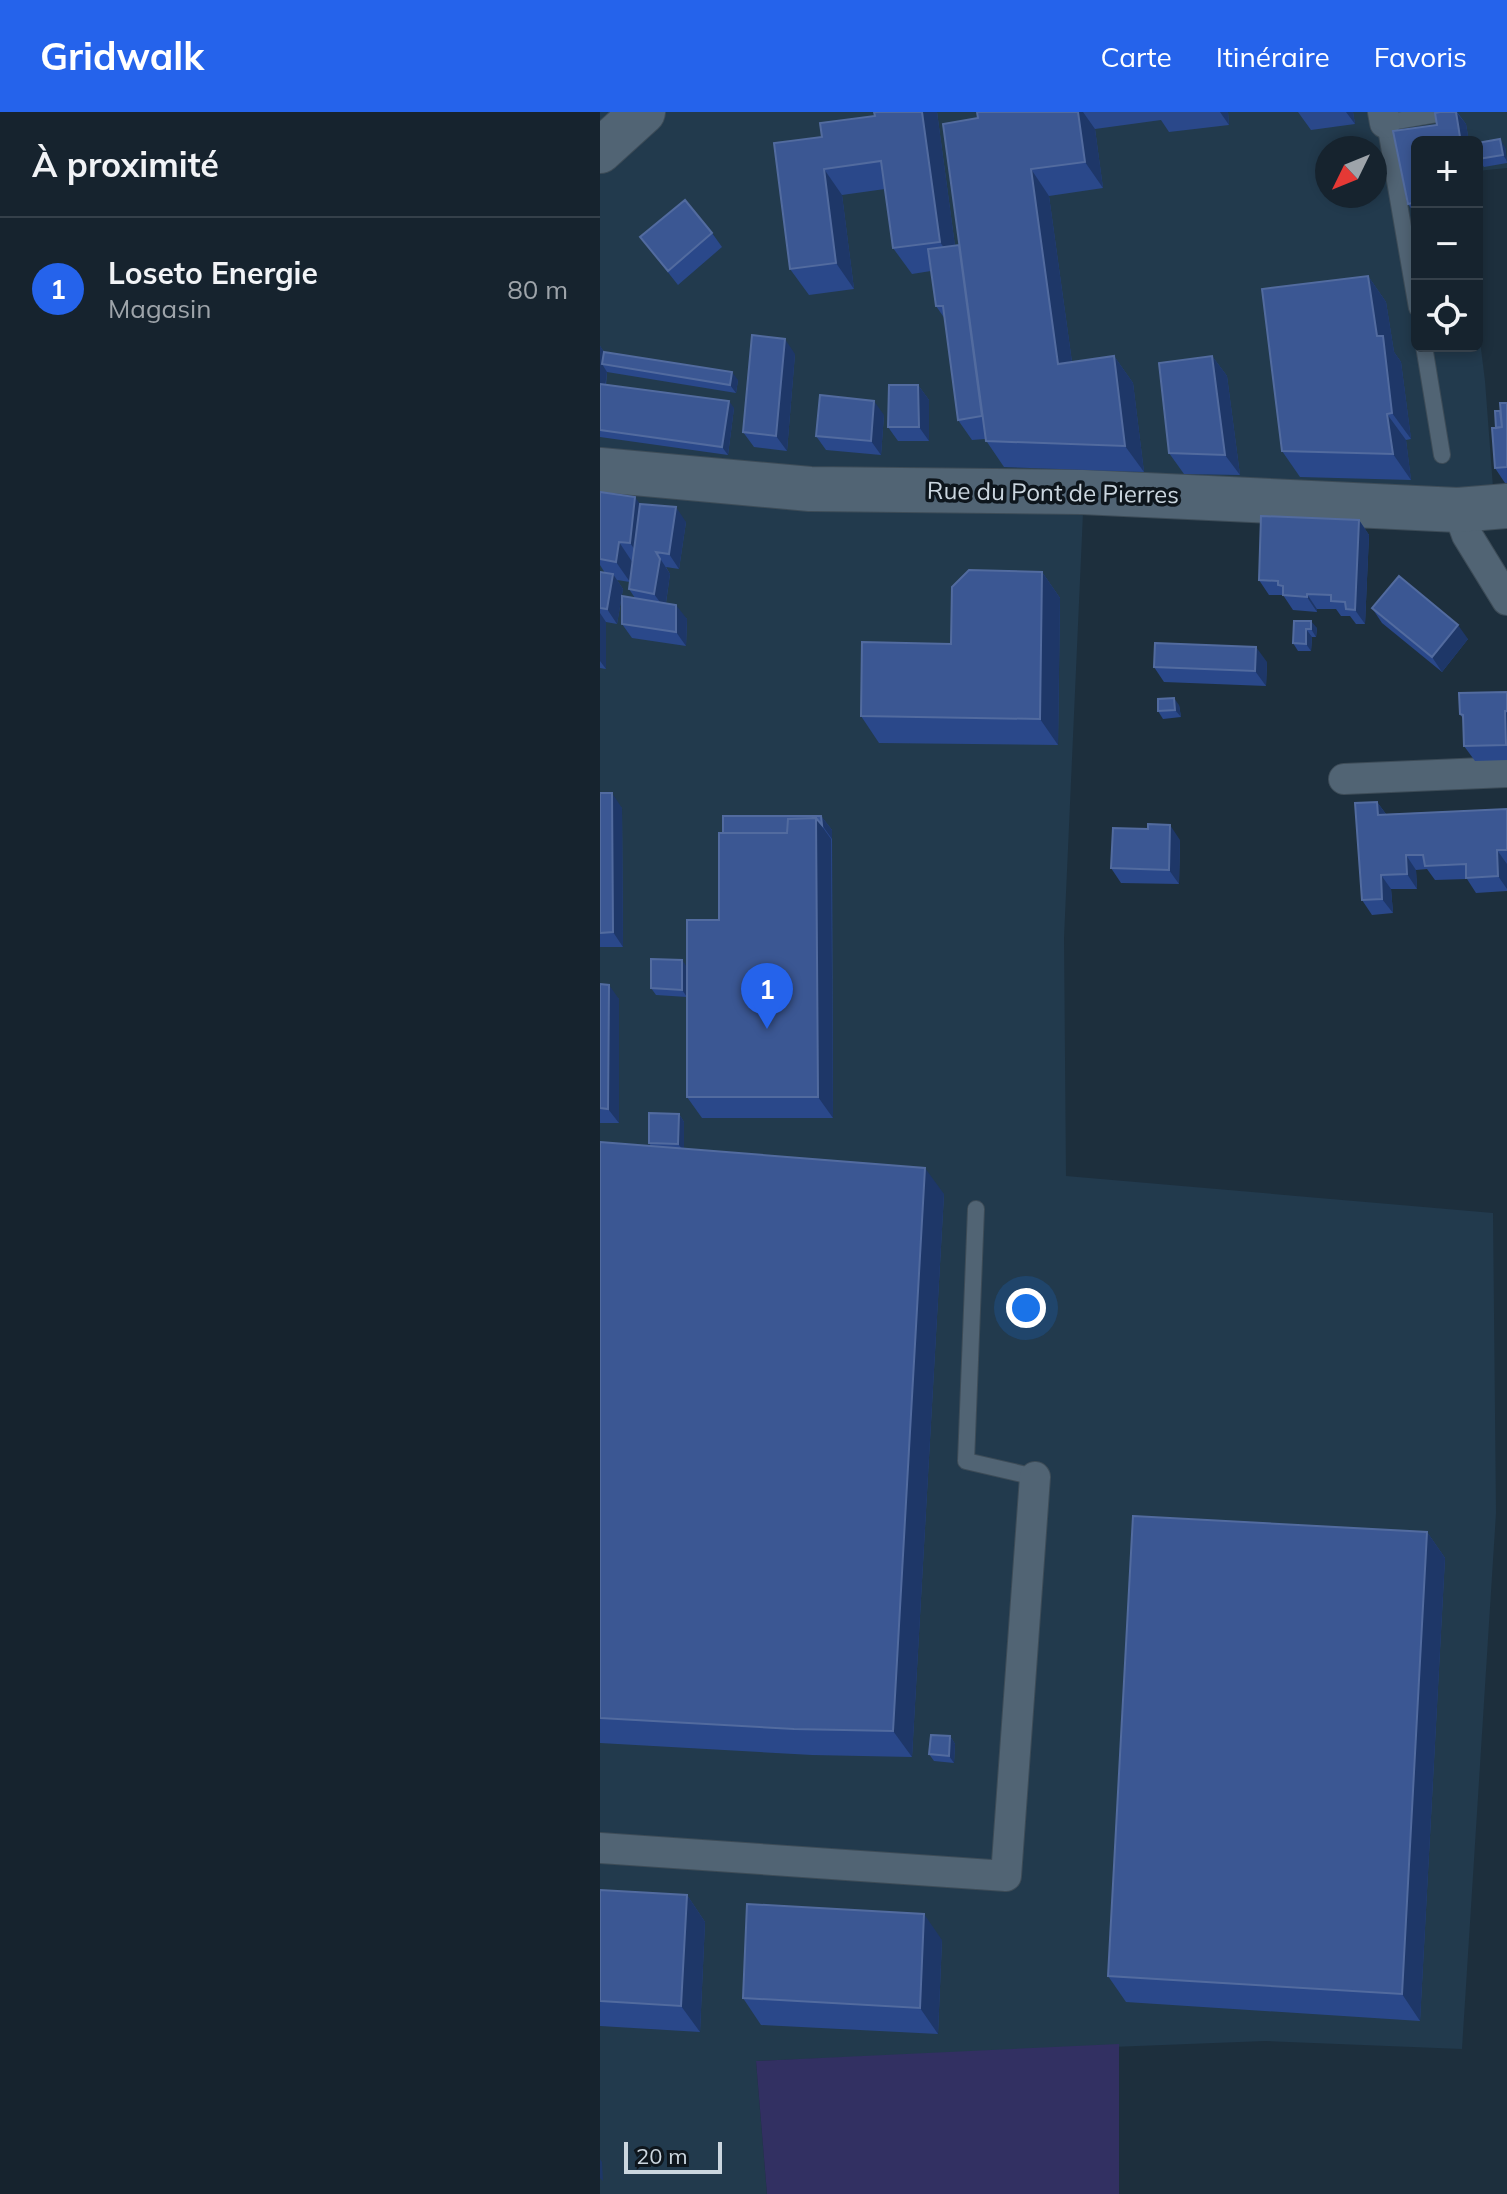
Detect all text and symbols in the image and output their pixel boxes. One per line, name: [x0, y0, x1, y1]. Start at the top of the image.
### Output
text: Gridwalk: [40, 32, 204, 80]
text: Carte: [1100, 39, 1172, 74]
text: Itinéraire: [1216, 39, 1330, 74]
text: Favoris: [1374, 39, 1467, 74]
north arrow: [1315, 136, 1387, 208]
map controls: [1411, 136, 1483, 352]
button: +: [1411, 136, 1483, 208]
text: À proximité: [32, 143, 219, 186]
button: −: [1411, 208, 1483, 280]
text: Loseto Energie: [108, 254, 318, 292]
text: 1: [50, 273, 66, 306]
text: 80 m: [507, 273, 568, 306]
button: locate: [1411, 280, 1483, 352]
text: Magasin: [108, 292, 212, 325]
street label: Rue du Pont de Pierres: [927, 475, 1179, 509]
pin: 1: [741, 963, 793, 1029]
your location: [1006, 1288, 1046, 1328]
scale bar: [624, 2138, 722, 2174]
text: 20 m: [636, 2142, 687, 2170]

